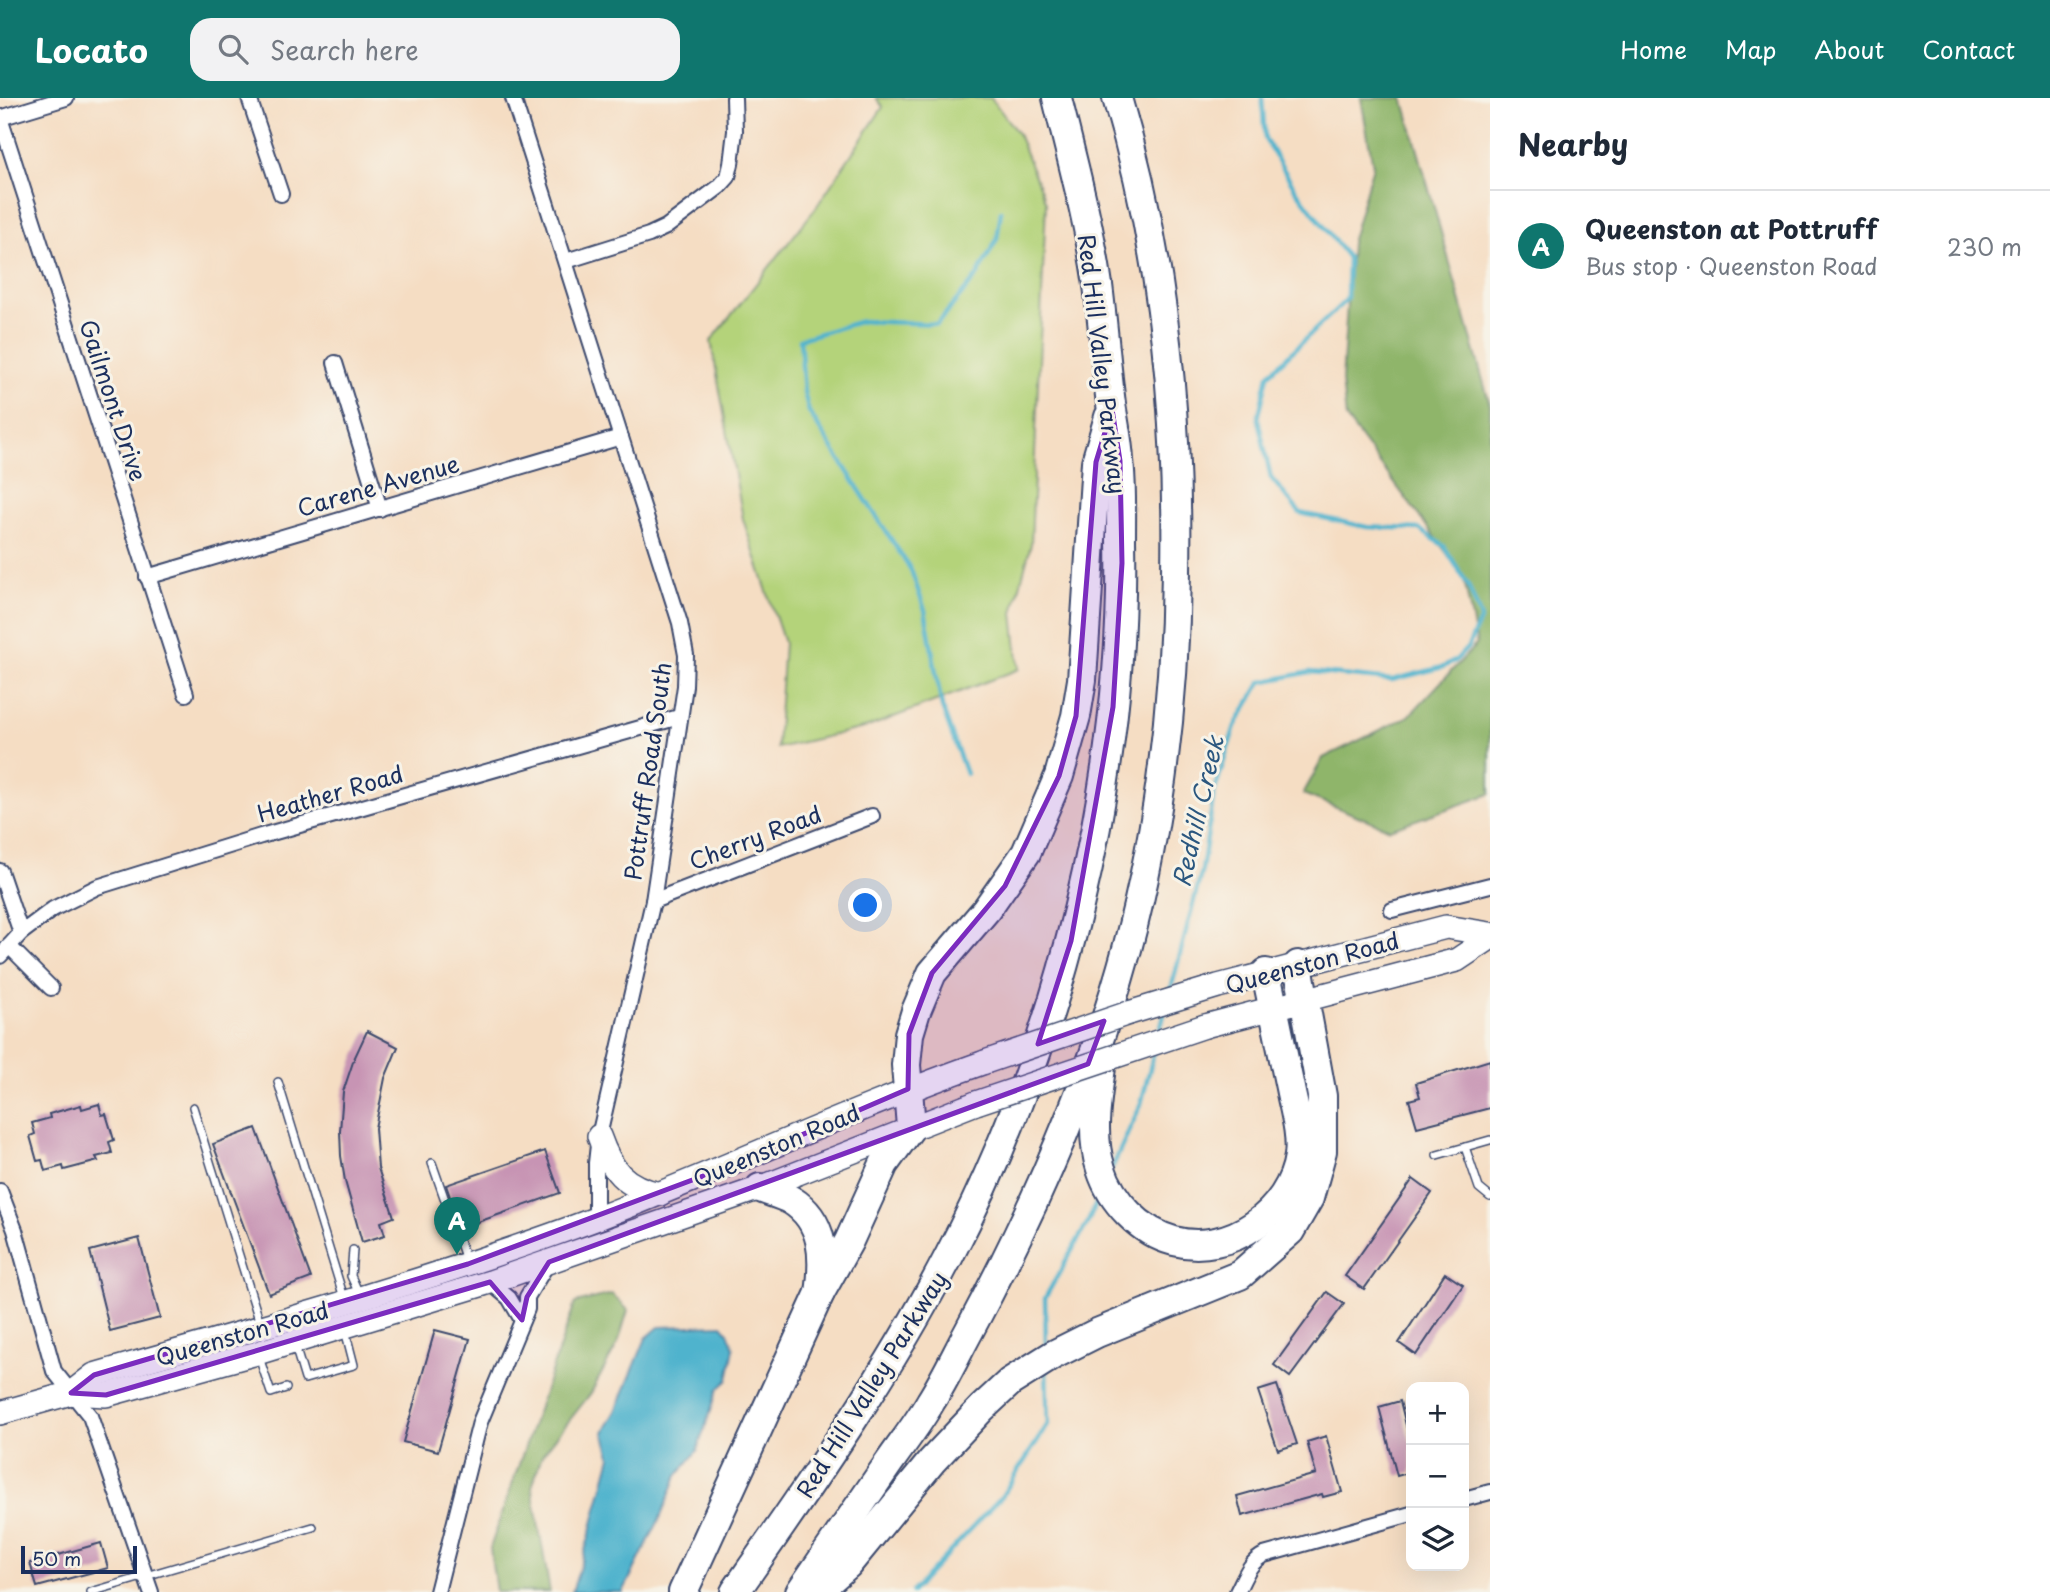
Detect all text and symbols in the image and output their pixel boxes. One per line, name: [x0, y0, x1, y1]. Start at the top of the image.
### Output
search box: [190, 18, 680, 81]
text: Locato: [35, 24, 148, 74]
icon: search: [214, 30, 252, 68]
text: Search here: [270, 30, 419, 69]
text: Home: [1620, 31, 1687, 67]
text: Map: [1725, 31, 1776, 67]
text: About: [1814, 31, 1884, 67]
text: Contact: [1922, 31, 2015, 67]
text: Nearby: [1518, 121, 1628, 166]
text: Queenston at Pottruff: [1585, 209, 1877, 248]
text: A: [1532, 229, 1550, 264]
text: 230 m: [1947, 229, 2022, 264]
street label: Red Hill Valley Parkway: [1070, 232, 1136, 496]
text: Bus stop · Queenston Road: [1585, 248, 1878, 283]
street label: Gailmont Drive: [71, 315, 157, 485]
street label: Carene Avenue: [293, 445, 463, 525]
street label: Pottruff Road South: [614, 660, 680, 882]
water label: Redhill Creek: [1162, 731, 1232, 890]
street label: Heather Road: [253, 755, 407, 831]
street label: Cherry Road: [684, 796, 826, 878]
your location: [848, 888, 882, 922]
street label: Queenston Road: [1221, 922, 1403, 1002]
street label: Queenston Road: [687, 1094, 865, 1196]
pin: A: [434, 1197, 480, 1255]
street label: Red Hill Valley Parkway: [787, 1264, 955, 1504]
street label: Queenston Road: [151, 1292, 333, 1374]
map controls: [1406, 1382, 1469, 1571]
button: +: [1406, 1382, 1469, 1445]
button: −: [1406, 1445, 1469, 1508]
button: layers: [1406, 1508, 1469, 1571]
scale bar: [21, 1543, 136, 1575]
text: 50 m: [32, 1544, 81, 1572]

